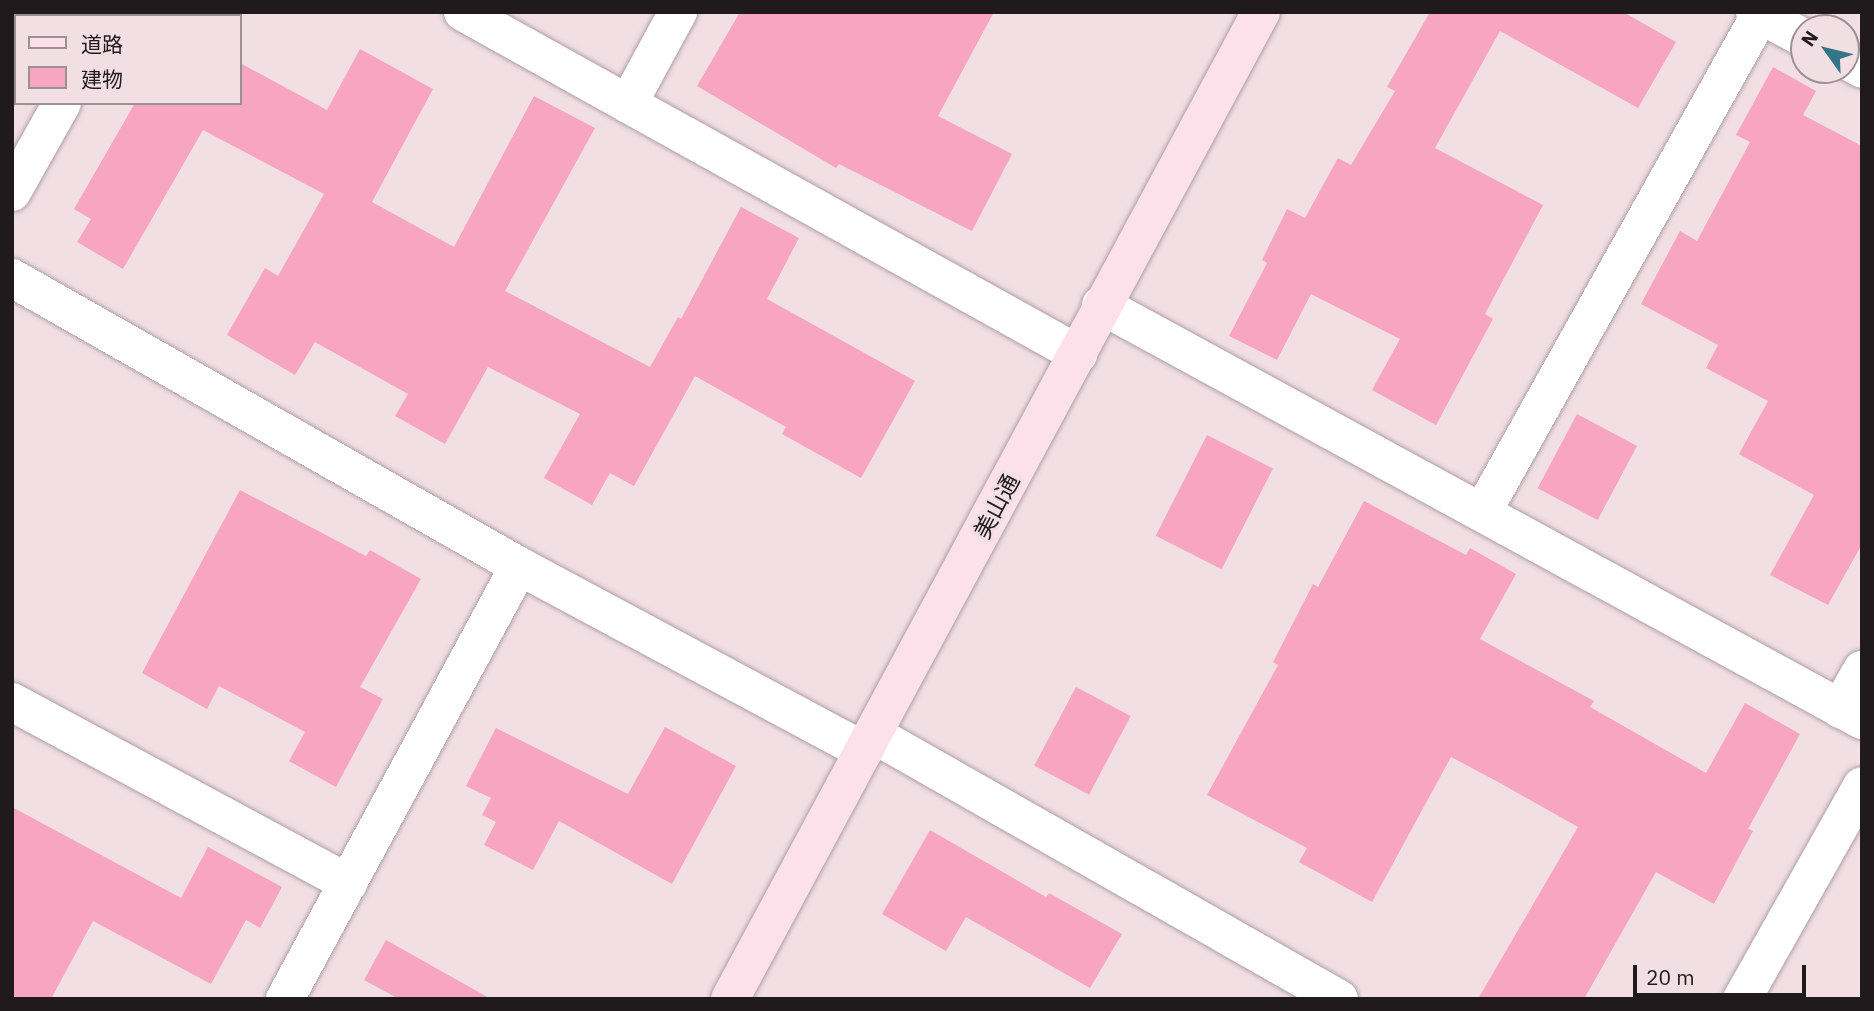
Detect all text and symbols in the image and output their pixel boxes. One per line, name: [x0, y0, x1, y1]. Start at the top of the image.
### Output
legend: [14, 14, 242, 105]
north arrow: [1790, 14, 1860, 84]
text: N: [1795, 26, 1823, 51]
text: 道路: [81, 30, 123, 58]
text: 建物: [81, 65, 123, 93]
street label: 美山通: [968, 469, 1024, 543]
scale bar: [1636, 951, 1809, 995]
text: 20 m: [1646, 963, 1695, 991]

